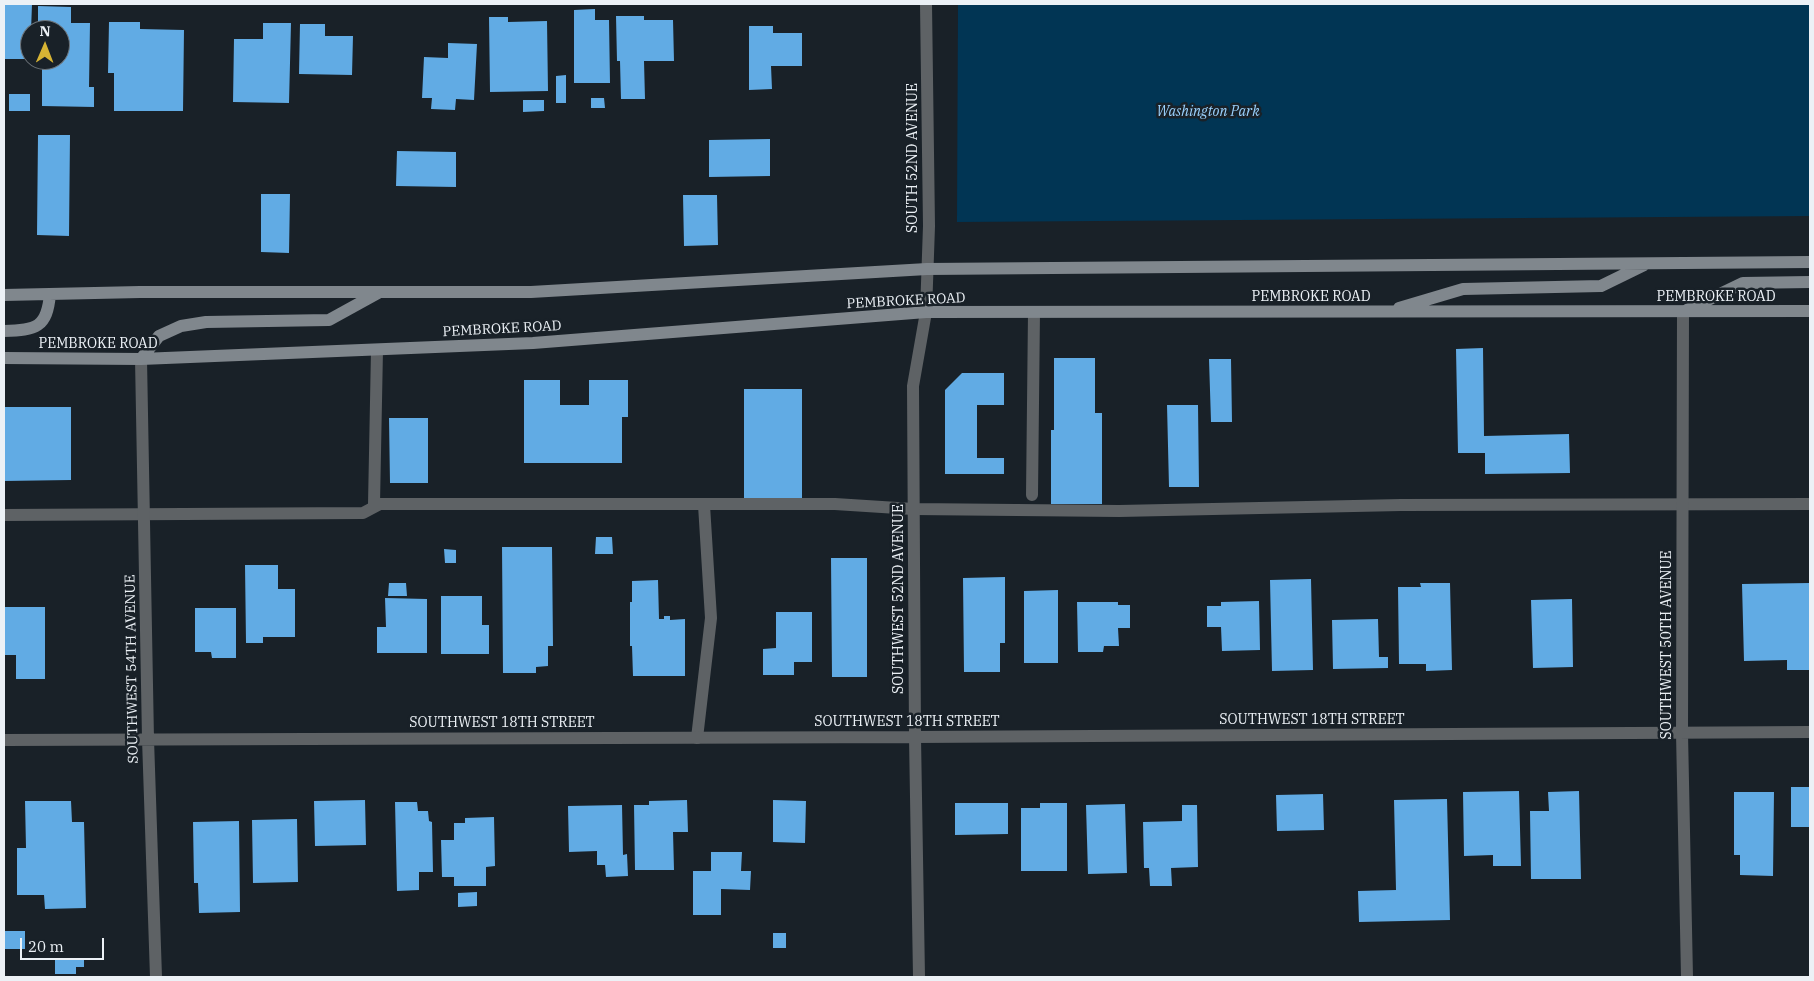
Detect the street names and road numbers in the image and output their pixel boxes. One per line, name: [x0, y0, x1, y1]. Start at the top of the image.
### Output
street label: SOUTH 52ND AVENUE: [905, 83, 921, 233]
street label: PEMBROKE ROAD: [846, 289, 966, 313]
street label: PEMBROKE ROAD: [1251, 289, 1371, 305]
street label: PEMBROKE ROAD: [1656, 289, 1776, 305]
street label: PEMBROKE ROAD: [442, 317, 562, 341]
street label: PEMBROKE ROAD: [38, 336, 158, 352]
street label: SOUTHWEST 52ND AVENUE: [891, 504, 907, 694]
street label: SOUTHWEST 50TH AVENUE: [1659, 550, 1675, 740]
street label: SOUTHWEST 54TH AVENUE: [122, 574, 142, 764]
street label: SOUTHWEST 18TH STREET: [1219, 712, 1405, 728]
street label: SOUTHWEST 18TH STREET: [814, 714, 1000, 730]
street label: SOUTHWEST 18TH STREET: [409, 715, 595, 731]

